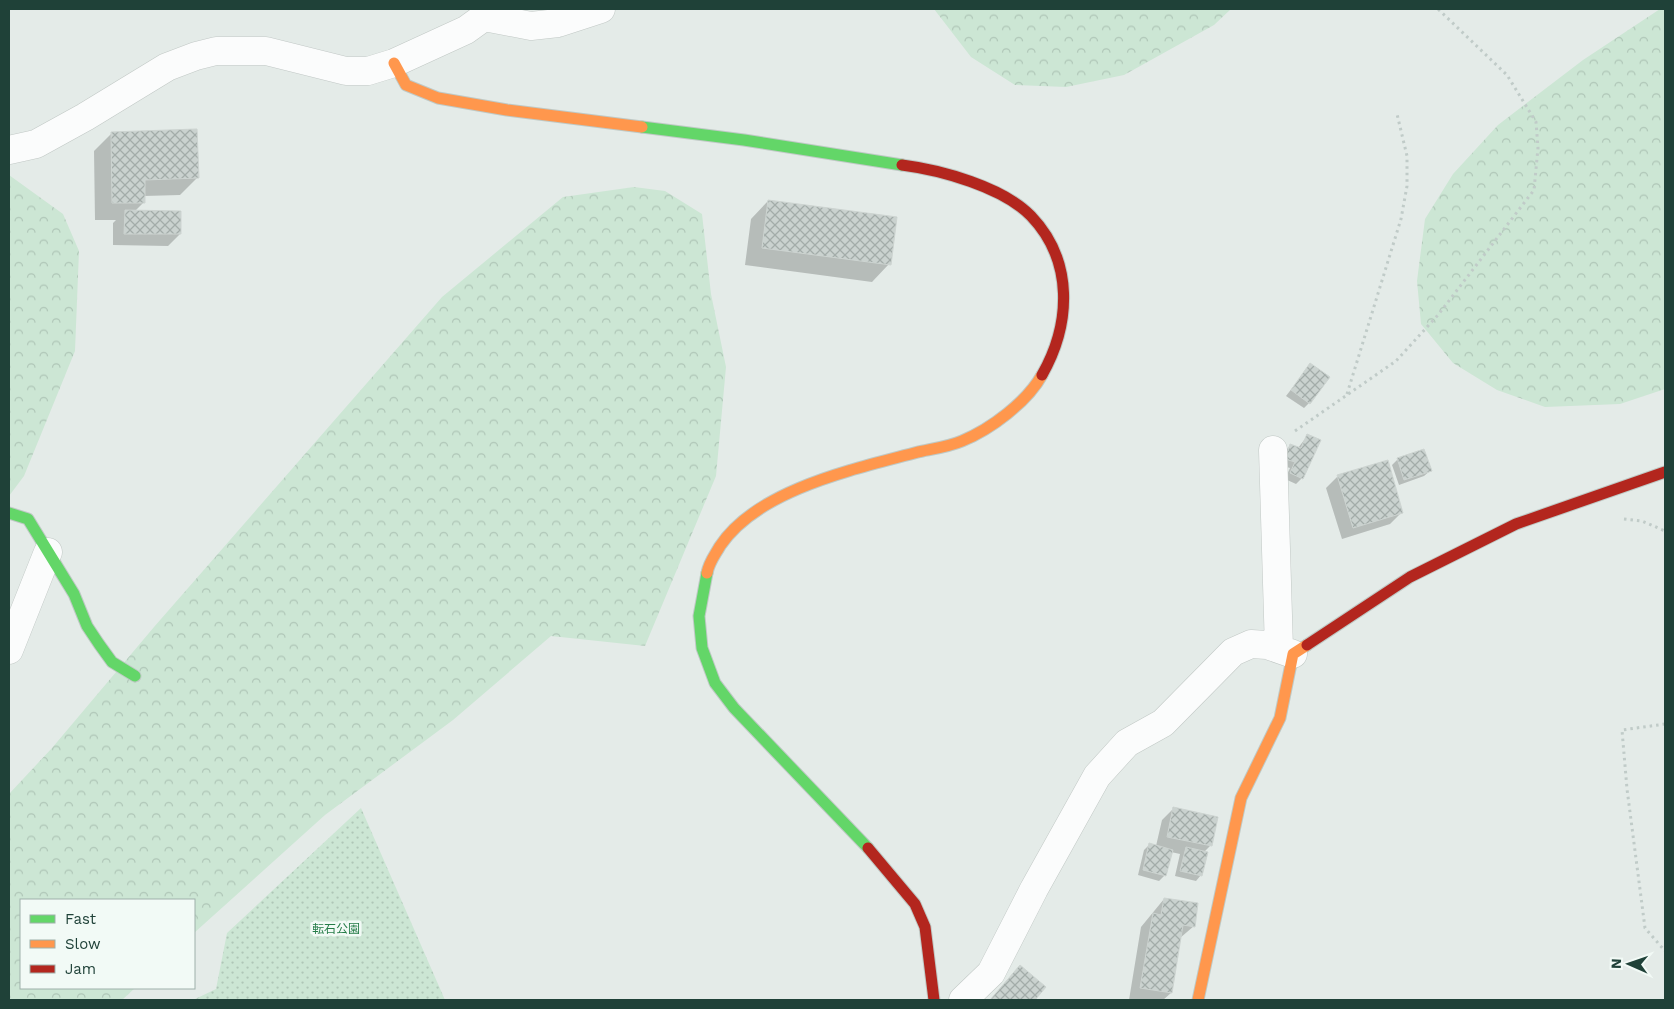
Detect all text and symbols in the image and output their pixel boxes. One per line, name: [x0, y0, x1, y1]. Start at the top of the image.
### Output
legend: [20, 899, 195, 989]
text: Fast: [65, 910, 97, 928]
park label: 転石公園: [312, 922, 360, 936]
text: Slow: [65, 935, 101, 953]
north arrow: [1604, 939, 1654, 989]
text: N: [1608, 958, 1624, 969]
text: Jam: [65, 960, 96, 978]

